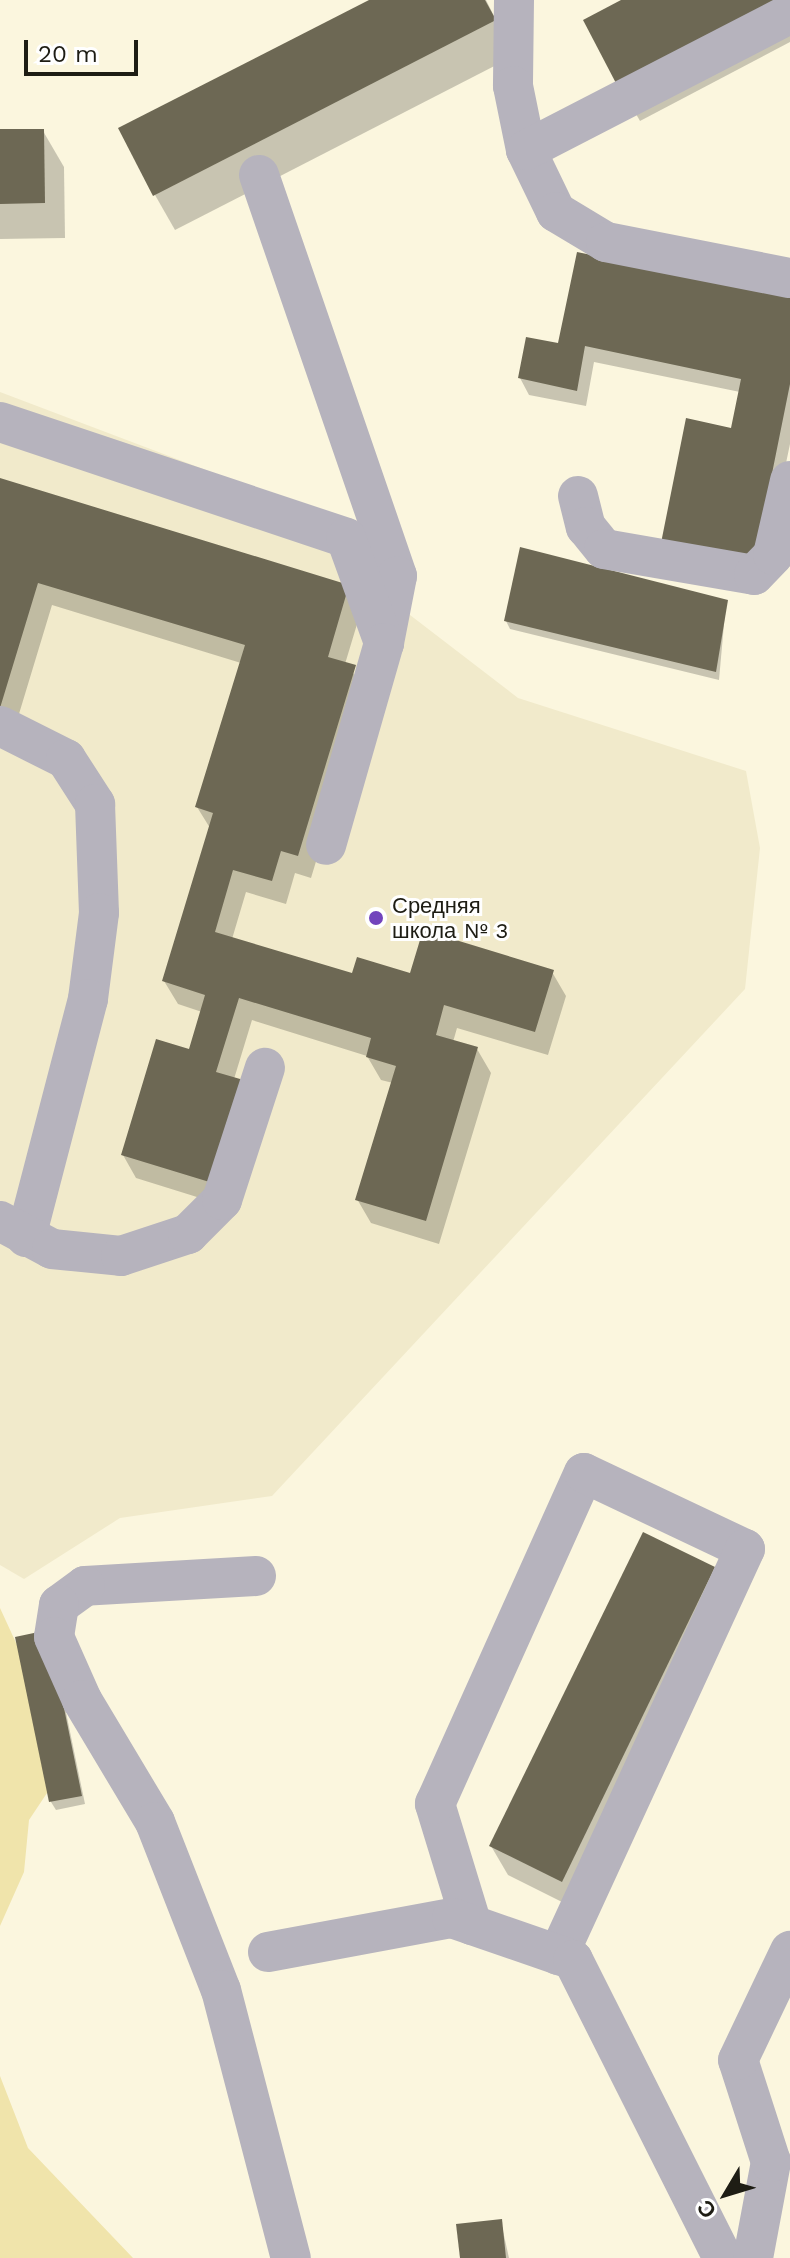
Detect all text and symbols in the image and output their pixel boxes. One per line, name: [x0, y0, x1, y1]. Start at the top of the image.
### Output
scale bar: [28, 24, 142, 74]
text: 20 m: [38, 40, 98, 68]
place label: Средняя школа № 3: [392, 892, 508, 944]
marker: Средняя школа № 3: [367, 909, 385, 927]
north arrow: [686, 2154, 766, 2234]
text: С: [692, 2195, 721, 2223]

